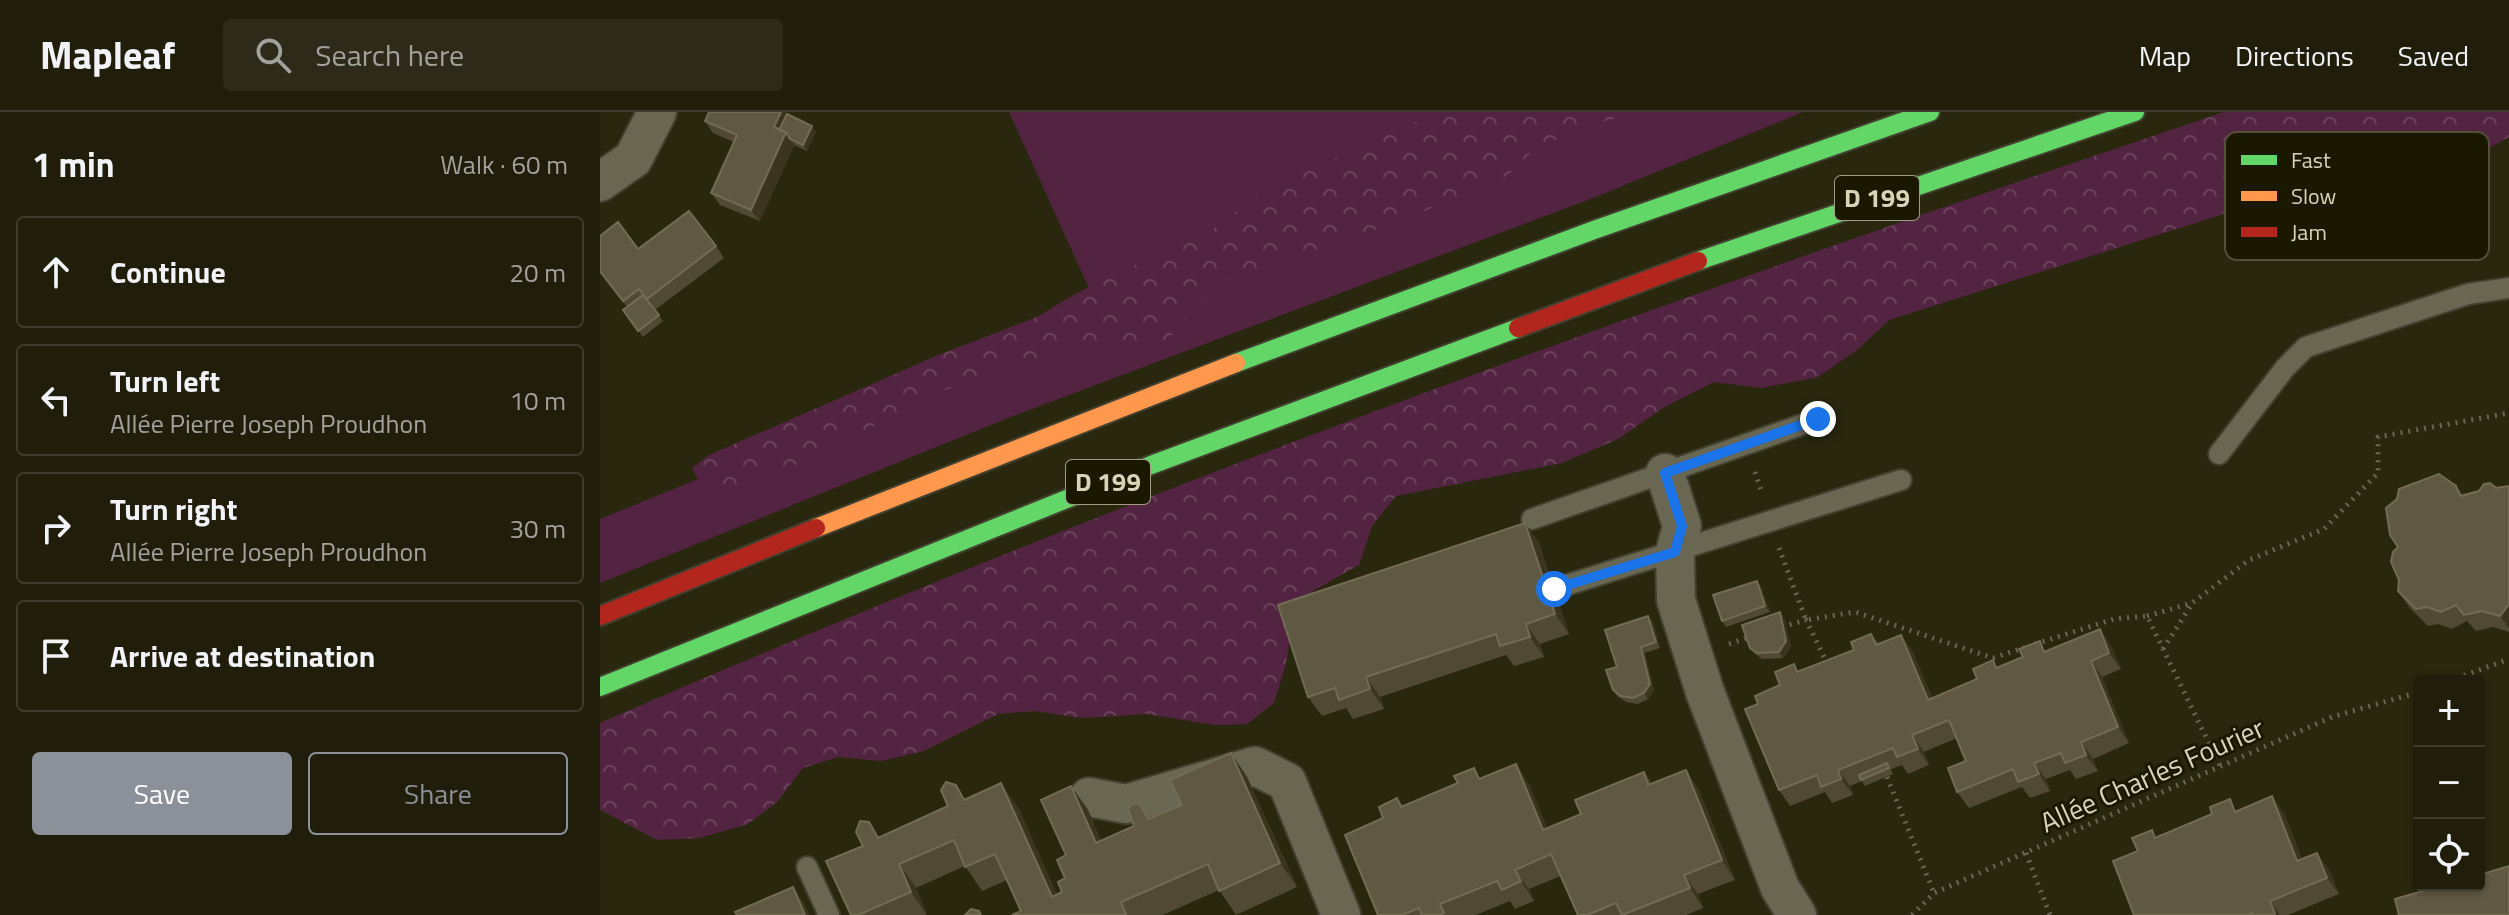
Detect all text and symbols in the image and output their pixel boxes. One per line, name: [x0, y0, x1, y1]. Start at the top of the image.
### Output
search box: [223, 19, 783, 91]
text: Mapleaf: [40, 26, 175, 84]
text: Search here: [315, 32, 464, 78]
icon: search: [251, 33, 295, 77]
text: Map: [2139, 34, 2191, 77]
text: Directions: [2235, 34, 2354, 77]
text: Saved: [2398, 34, 2469, 77]
legend: [2225, 132, 2489, 260]
text: 1 min: [32, 138, 115, 190]
text: Fast: [2291, 143, 2331, 177]
text: Walk · 60 m: [440, 145, 568, 184]
road number: D 199: [1835, 176, 1919, 220]
text: Slow: [2291, 179, 2337, 213]
text: Jam: [2291, 215, 2327, 249]
text: Continue: [110, 249, 226, 295]
icon: ahead: [34, 250, 78, 294]
text: 20 m: [509, 253, 566, 292]
text: Turn left: [110, 358, 220, 404]
icon: left: [34, 378, 78, 422]
text: 10 m: [509, 381, 566, 420]
route end: [1800, 401, 1836, 437]
text: Allée Pierre Joseph Proudhon: [110, 404, 427, 443]
road number: D 199: [1066, 460, 1150, 504]
text: Turn right: [110, 486, 238, 532]
icon: right: [34, 506, 78, 550]
text: 30 m: [509, 509, 566, 548]
text: Allée Pierre Joseph Proudhon: [110, 532, 427, 571]
route start: [1536, 571, 1572, 607]
text: Arrive at destination: [110, 633, 375, 679]
icon: arrive: [34, 634, 78, 678]
map controls: [2413, 675, 2485, 891]
button: +: [2413, 675, 2485, 747]
street label: Allée Charles Fourier: [2033, 706, 2271, 843]
button: −: [2413, 747, 2485, 819]
button: Save: [32, 752, 292, 835]
button: Share: [308, 752, 568, 835]
button: locate: [2413, 819, 2485, 891]

